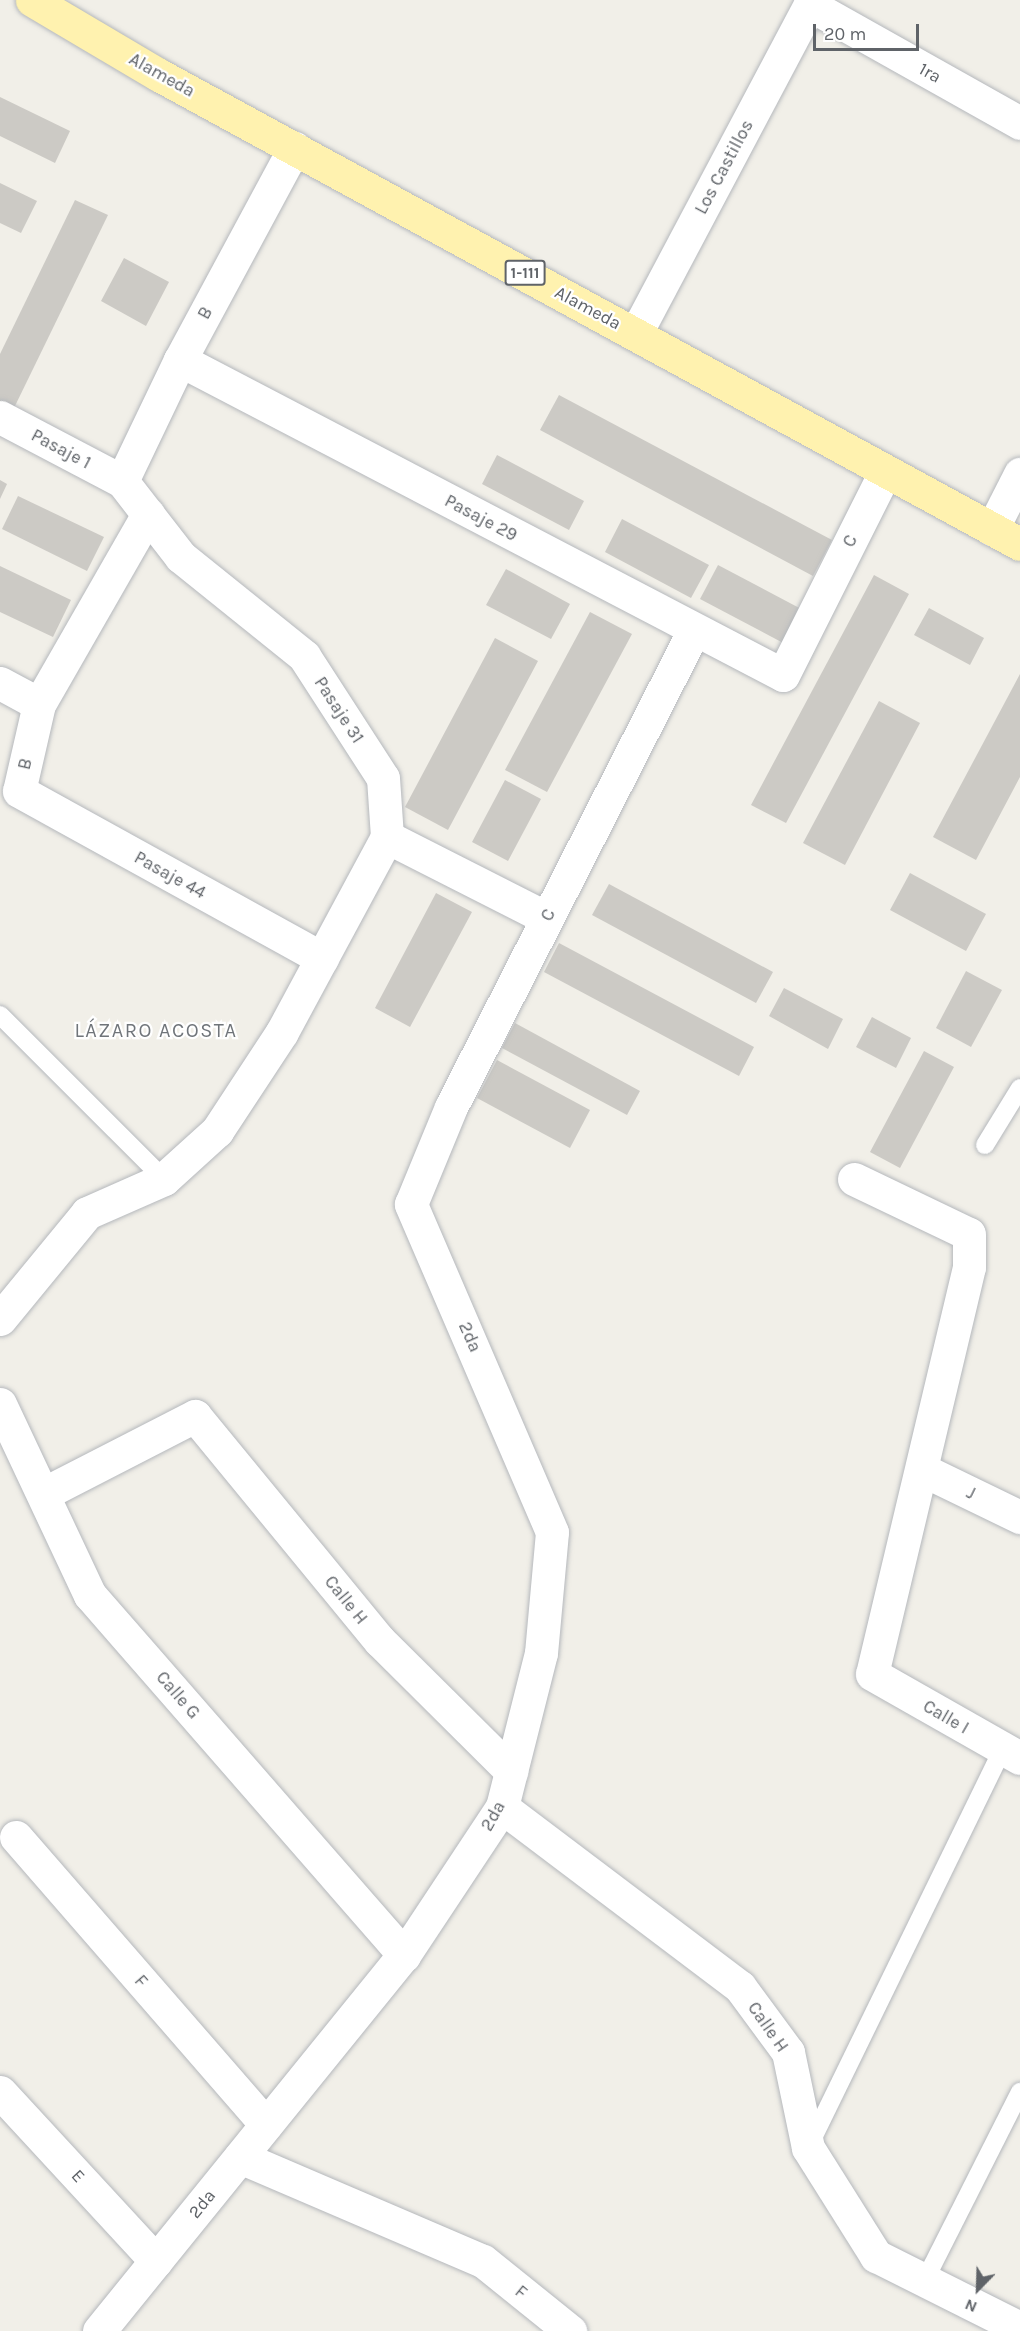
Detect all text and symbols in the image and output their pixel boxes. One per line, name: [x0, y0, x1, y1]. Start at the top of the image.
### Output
scale bar: [816, 12, 922, 50]
text: 20 m: [824, 23, 866, 45]
street label: Alameda: [125, 48, 199, 102]
street label: 1ra: [915, 58, 945, 88]
street label: Los Castillos: [690, 116, 758, 218]
road number: 1-111: [504, 260, 546, 286]
street label: Alameda: [551, 282, 625, 334]
street label: B: [193, 303, 217, 323]
street label: Pasaje 1: [28, 424, 94, 474]
street label: Pasaje 29: [441, 490, 521, 546]
street label: C: [838, 531, 862, 551]
street label: Pasaje 31: [310, 673, 368, 747]
street label: B: [13, 756, 37, 772]
street label: Pasaje 44: [130, 847, 210, 903]
street label: C: [536, 905, 560, 925]
district label: LÁZARO ACOSTA: [75, 1018, 237, 1042]
street label: 2da: [454, 1318, 486, 1356]
street label: J: [963, 1482, 979, 1504]
street label: Calle H: [320, 1571, 372, 1629]
street label: Calle G: [151, 1667, 205, 1723]
street label: Calle I: [919, 1695, 973, 1739]
street label: 2da: [476, 1797, 510, 1835]
street label: F: [130, 1970, 152, 1992]
street label: Calle H: [743, 1998, 793, 2056]
street label: E: [67, 2165, 89, 2187]
street label: 2da: [184, 2185, 220, 2223]
north arrow: [948, 2259, 1008, 2319]
street label: F: [511, 2281, 531, 2303]
text: N: [962, 2295, 980, 2317]

